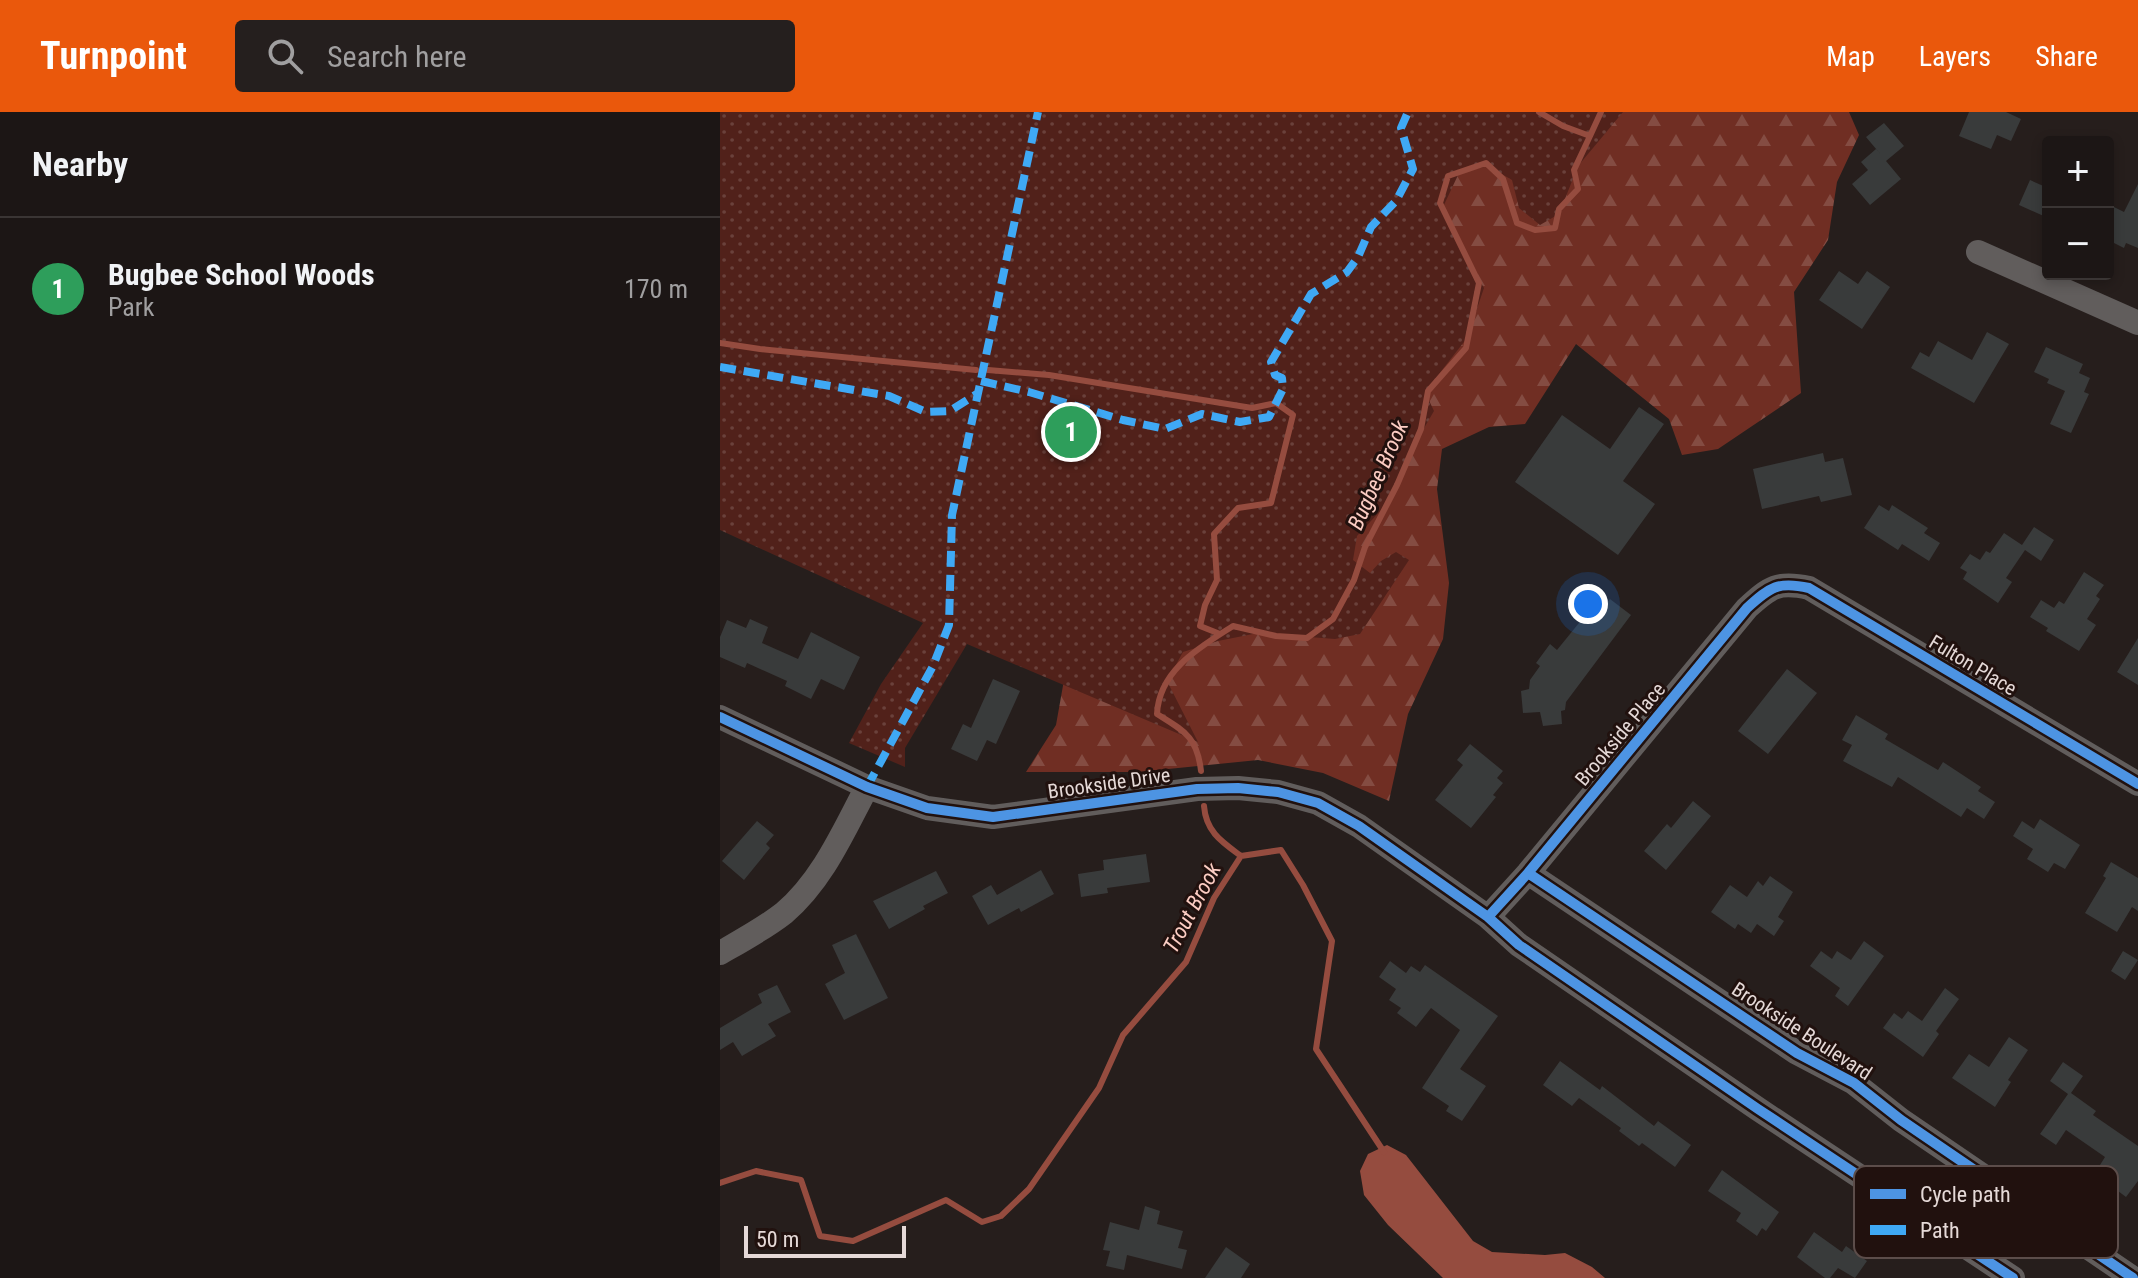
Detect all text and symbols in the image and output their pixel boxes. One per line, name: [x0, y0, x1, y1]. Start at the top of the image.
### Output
search box: [235, 20, 795, 92]
text: Turnpoint: [40, 34, 187, 78]
icon: search: [263, 34, 307, 78]
text: Search here: [327, 39, 467, 74]
text: Map: [1826, 40, 1875, 73]
text: Layers: [1919, 40, 1991, 73]
text: Share: [2035, 40, 2098, 73]
map controls: [2042, 136, 2114, 280]
button: +: [2042, 136, 2114, 208]
text: Nearby: [32, 144, 128, 184]
button: −: [2042, 208, 2114, 280]
text: Bugbee School Woods: [108, 257, 375, 292]
text: 1: [51, 274, 65, 304]
text: 170 m: [624, 274, 688, 304]
text: Park: [108, 292, 154, 322]
pin: 1: [1045, 402, 1097, 462]
water label: Bugbee Brook: [1343, 416, 1413, 534]
your location: [1568, 584, 1608, 624]
street label: Fulton Place: [1925, 630, 2021, 700]
street label: Brookside Place: [1570, 677, 1670, 791]
street label: Brookside Drive: [1046, 763, 1172, 803]
water label: Trout Brook: [1158, 859, 1226, 957]
street label: Brookside Boulevard: [1728, 977, 1876, 1085]
legend: [1854, 1166, 2118, 1258]
text: Cycle path: [1920, 1182, 2011, 1207]
text: Path: [1920, 1218, 1960, 1243]
scale bar: [744, 1222, 906, 1258]
text: 50 m: [756, 1227, 799, 1252]

